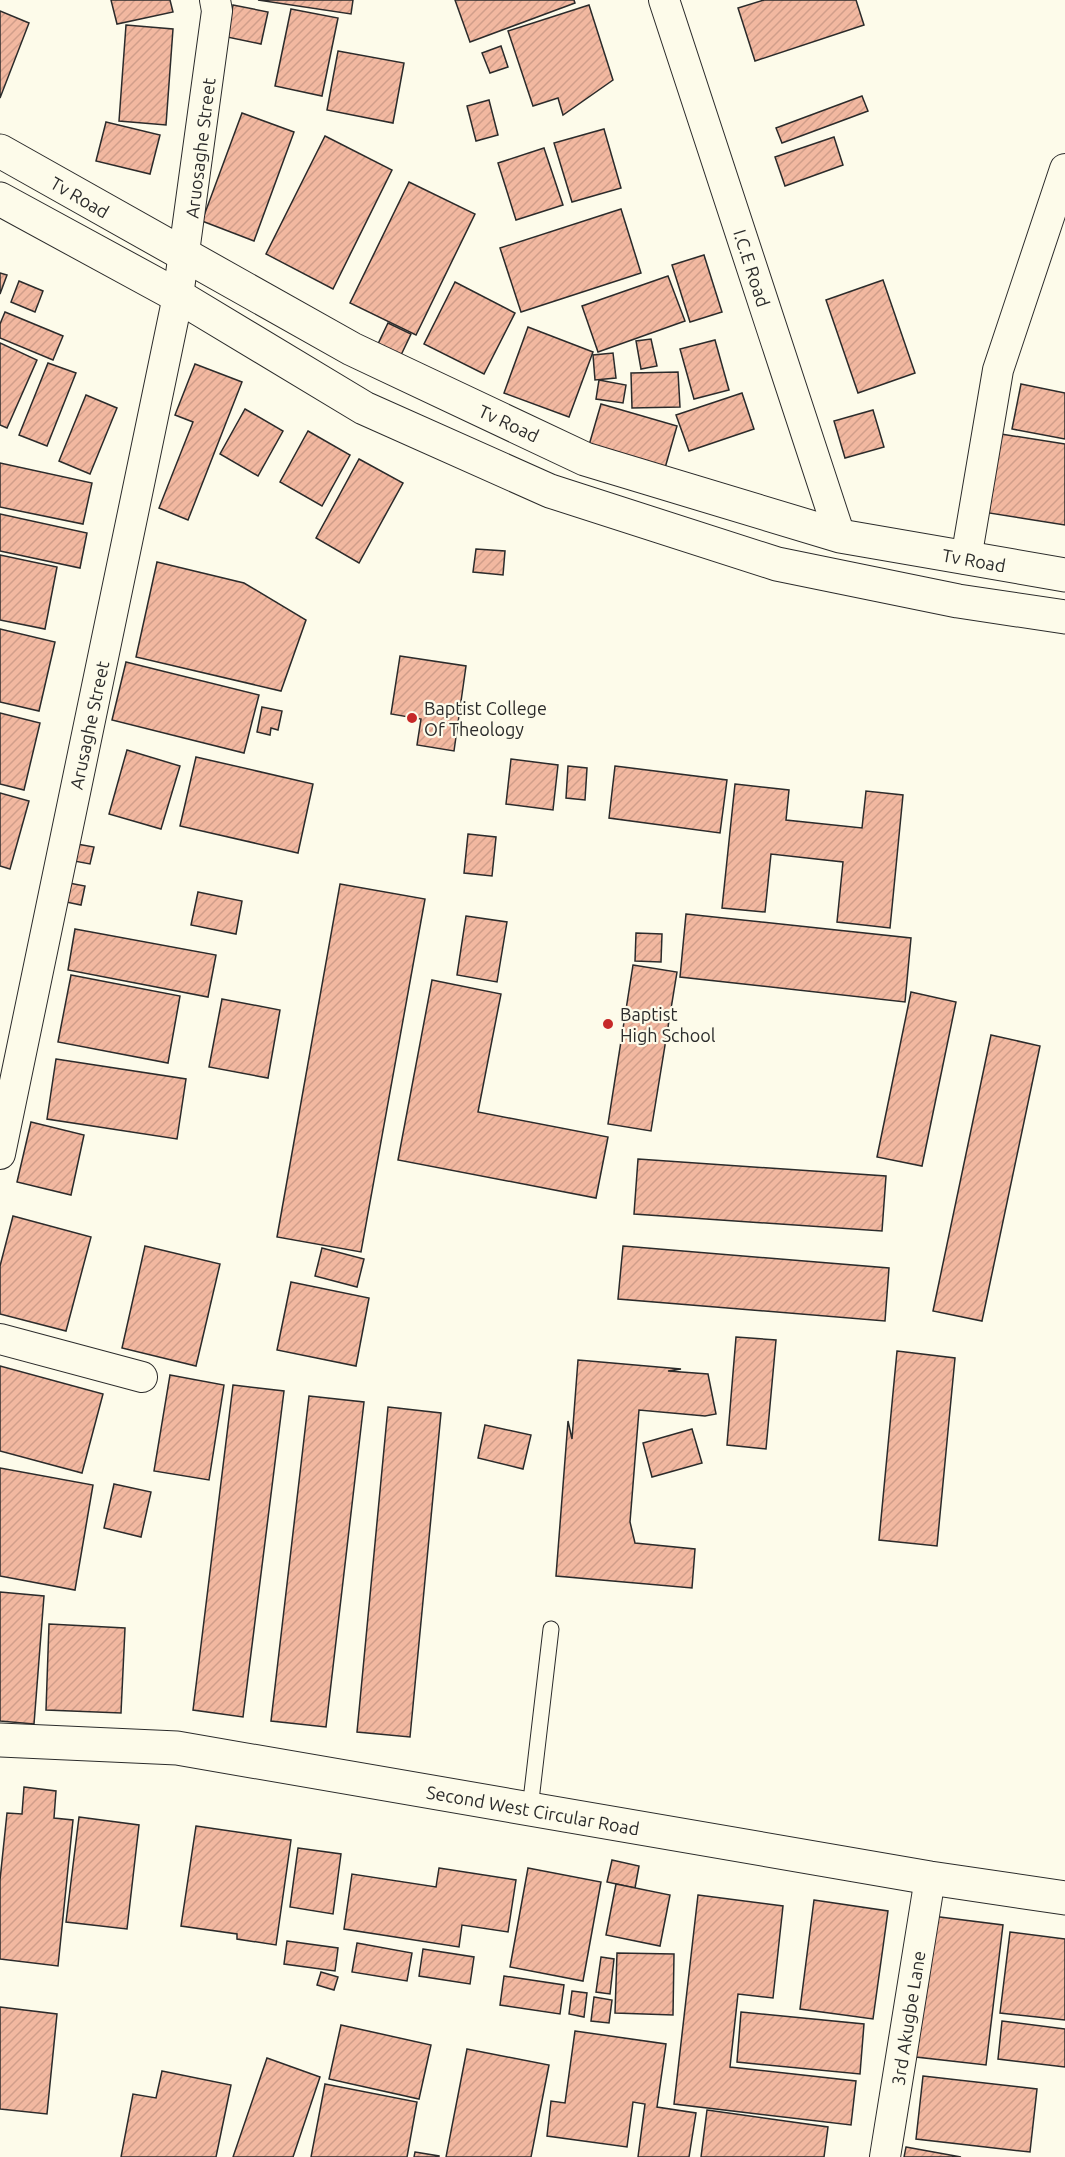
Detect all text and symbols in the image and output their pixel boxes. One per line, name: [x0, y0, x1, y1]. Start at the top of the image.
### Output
street label: Aruosaghe Street: [181, 77, 219, 219]
street label: Tv Road: [47, 172, 113, 222]
street label: I.C.E Road: [730, 227, 774, 309]
street label: Tv Road: [476, 400, 542, 446]
street label: Tv Road: [941, 545, 1007, 575]
street label: Arusaghe Street: [66, 659, 112, 791]
place label: Baptist College Of Theology: [424, 698, 547, 739]
marker: Baptist College Of Theology: [405, 711, 419, 725]
place label: Baptist High School: [620, 1004, 716, 1045]
marker: Baptist High School: [601, 1017, 615, 1031]
street label: Second West Circular Road: [425, 1781, 641, 1839]
street label: 3rd Akugbe Lane: [887, 1949, 929, 2087]

